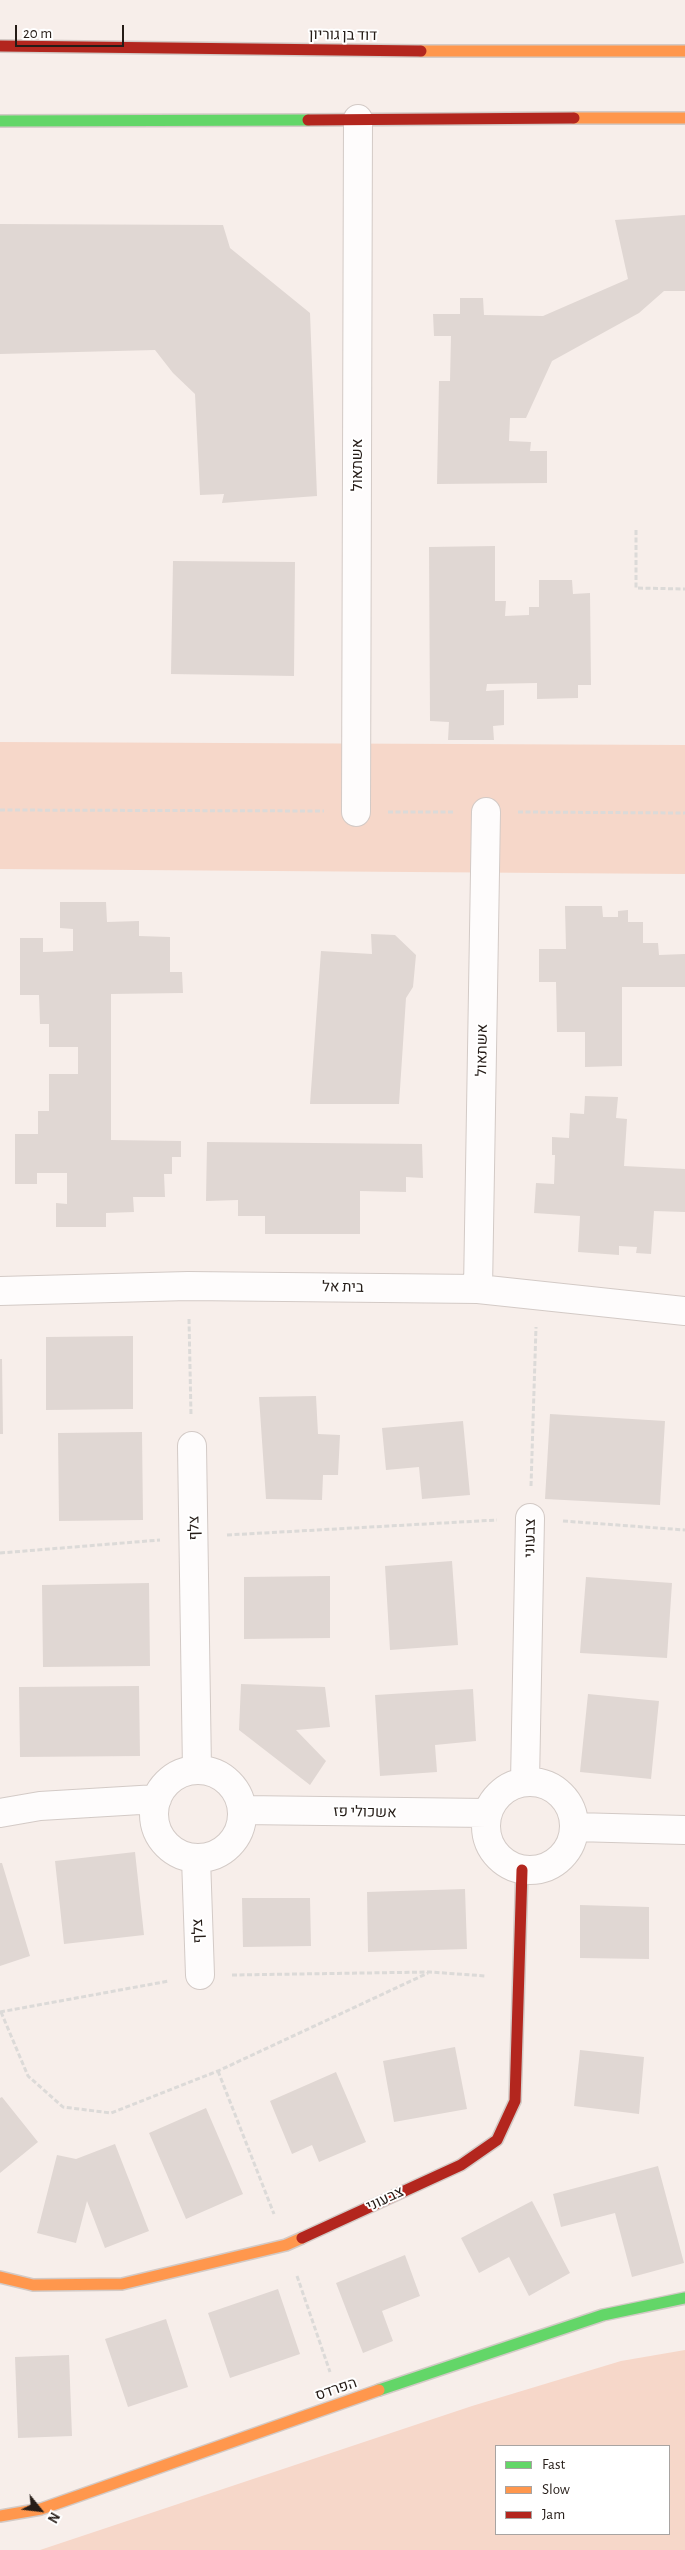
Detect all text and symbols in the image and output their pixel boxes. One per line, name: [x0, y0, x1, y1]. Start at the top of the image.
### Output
scale bar: [18, 15, 126, 47]
street label: דוד בן גוריון: [309, 25, 377, 45]
text: 20 m: [23, 26, 52, 41]
street label: אשתאול: [348, 439, 366, 491]
street label: אשתאול: [473, 1024, 491, 1076]
street label: בית אל: [322, 1278, 364, 1296]
street label: צלף: [185, 1515, 203, 1541]
street label: צבעוני: [521, 1518, 539, 1558]
street label: אשכולי פז: [333, 1802, 397, 1822]
street label: צלף: [189, 1918, 207, 1944]
street label: צבעוני: [363, 2183, 407, 2215]
street label: הפרדס: [313, 2373, 359, 2405]
legend: [495, 2445, 670, 2535]
text: Fast: [542, 2457, 565, 2472]
text: Slow: [542, 2482, 570, 2497]
north arrow: [15, 2485, 65, 2535]
text: Jam: [542, 2507, 565, 2522]
text: N: [45, 2510, 62, 2525]

